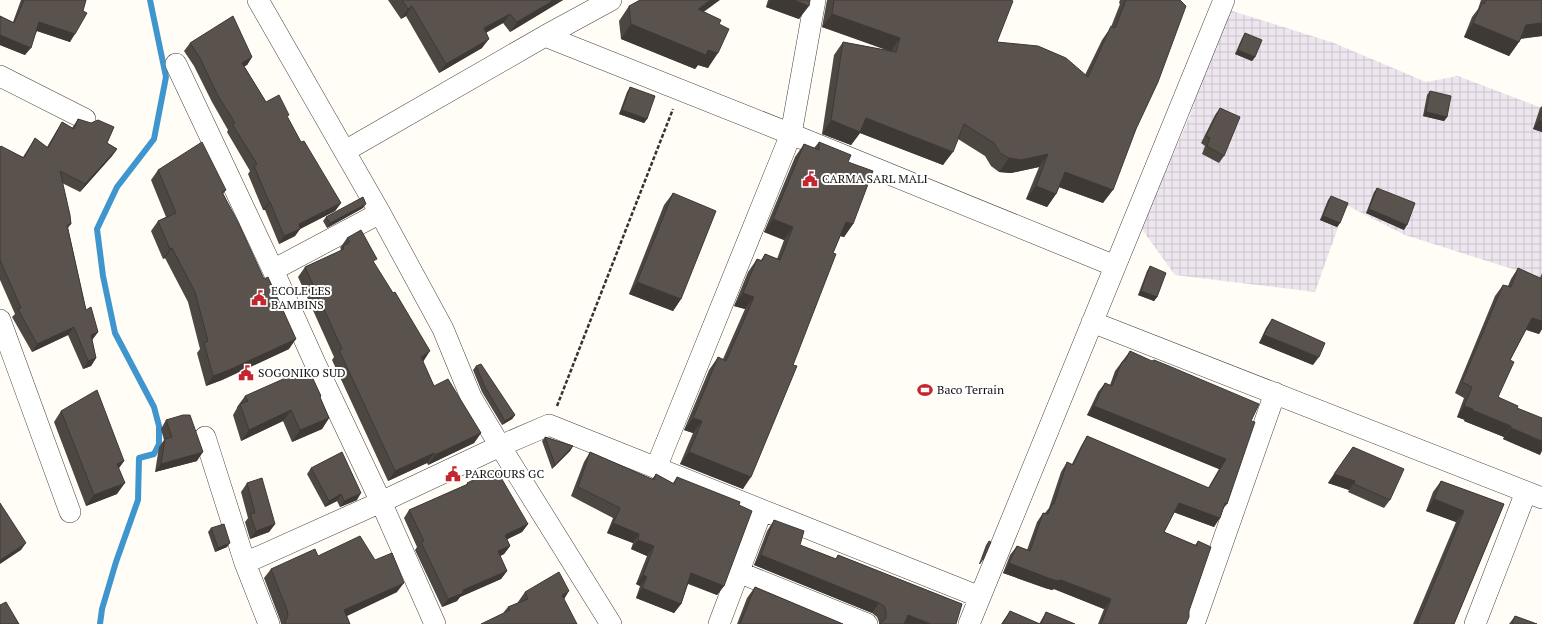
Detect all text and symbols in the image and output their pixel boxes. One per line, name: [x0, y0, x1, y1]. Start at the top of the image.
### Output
public building icon: CARMA SARL MALI: [801, 170, 819, 188]
place label: CARMA SARL MALI: [822, 171, 928, 186]
place label: ECOLE LES BAMBINS: [271, 283, 331, 312]
public building icon: ECOLE LES BAMBINS: [250, 289, 268, 307]
public building icon: SOGONIKO SUD: [237, 364, 255, 382]
place label: SOGONIKO SUD: [258, 365, 346, 380]
sports icon: Baco Terrain: [916, 381, 934, 399]
place label: Baco Terrain: [937, 382, 1004, 397]
public building icon: PARCOURS GC: [444, 465, 462, 483]
place label: PARCOURS GC: [465, 466, 544, 481]

